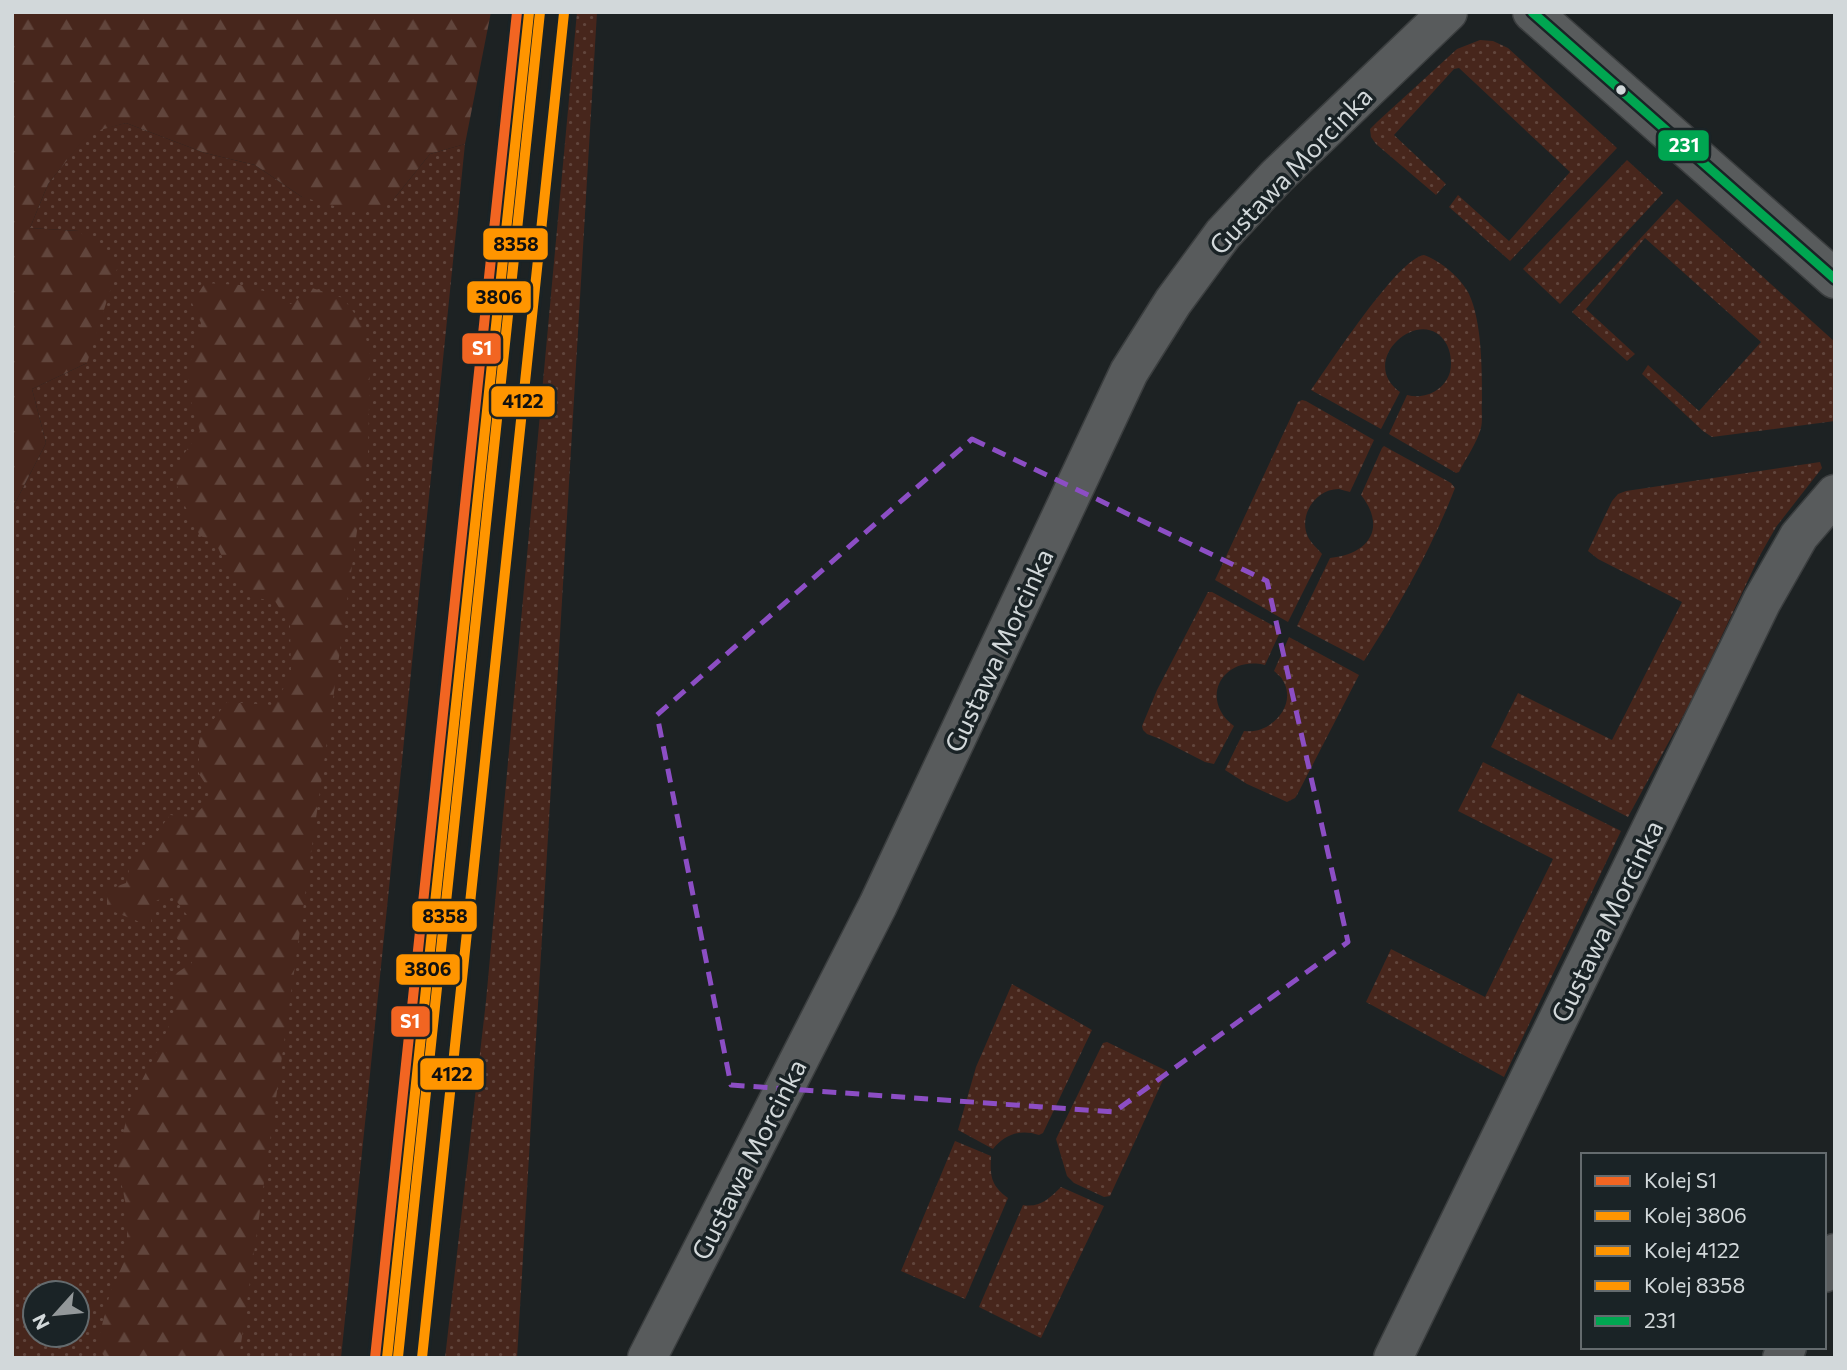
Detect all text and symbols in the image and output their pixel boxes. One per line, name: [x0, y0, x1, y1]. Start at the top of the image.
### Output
street label: Gustawa Morcinka: [1202, 80, 1378, 260]
unlabelled marker: [1614, 83, 1628, 97]
line badge: 231: [1657, 129, 1710, 162]
text: 231: [1669, 133, 1699, 156]
line badge: 8358: [482, 227, 549, 261]
text: 8358: [493, 232, 539, 255]
line badge: 3806: [466, 280, 532, 314]
text: 3806: [475, 285, 523, 308]
line badge: S1: [461, 332, 502, 365]
text: S1: [472, 336, 492, 359]
line badge: 4122: [490, 385, 556, 418]
text: 4122: [502, 389, 544, 412]
street label: Gustawa Morcinka: [937, 543, 1059, 757]
street label: Gustawa Morcinka: [1544, 815, 1668, 1027]
line badge: 8358: [411, 900, 478, 933]
text: 8358: [422, 904, 468, 927]
line badge: 3806: [395, 953, 461, 986]
text: 3806: [404, 957, 452, 980]
line badge: S1: [390, 1005, 431, 1038]
text: S1: [400, 1009, 420, 1032]
street label: Gustawa Morcinka: [684, 1054, 812, 1264]
line badge: 4122: [419, 1057, 485, 1091]
text: 4122: [431, 1062, 473, 1085]
legend: [1581, 1153, 1826, 1349]
text: Kolej S1: [1644, 1167, 1717, 1192]
text: Kolej 3806: [1644, 1202, 1747, 1227]
text: Kolej 4122: [1644, 1237, 1740, 1262]
text: Kolej 8358: [1644, 1272, 1745, 1297]
north arrow: [21, 1279, 91, 1349]
text: 231: [1644, 1307, 1677, 1332]
text: N: [27, 1310, 54, 1334]

